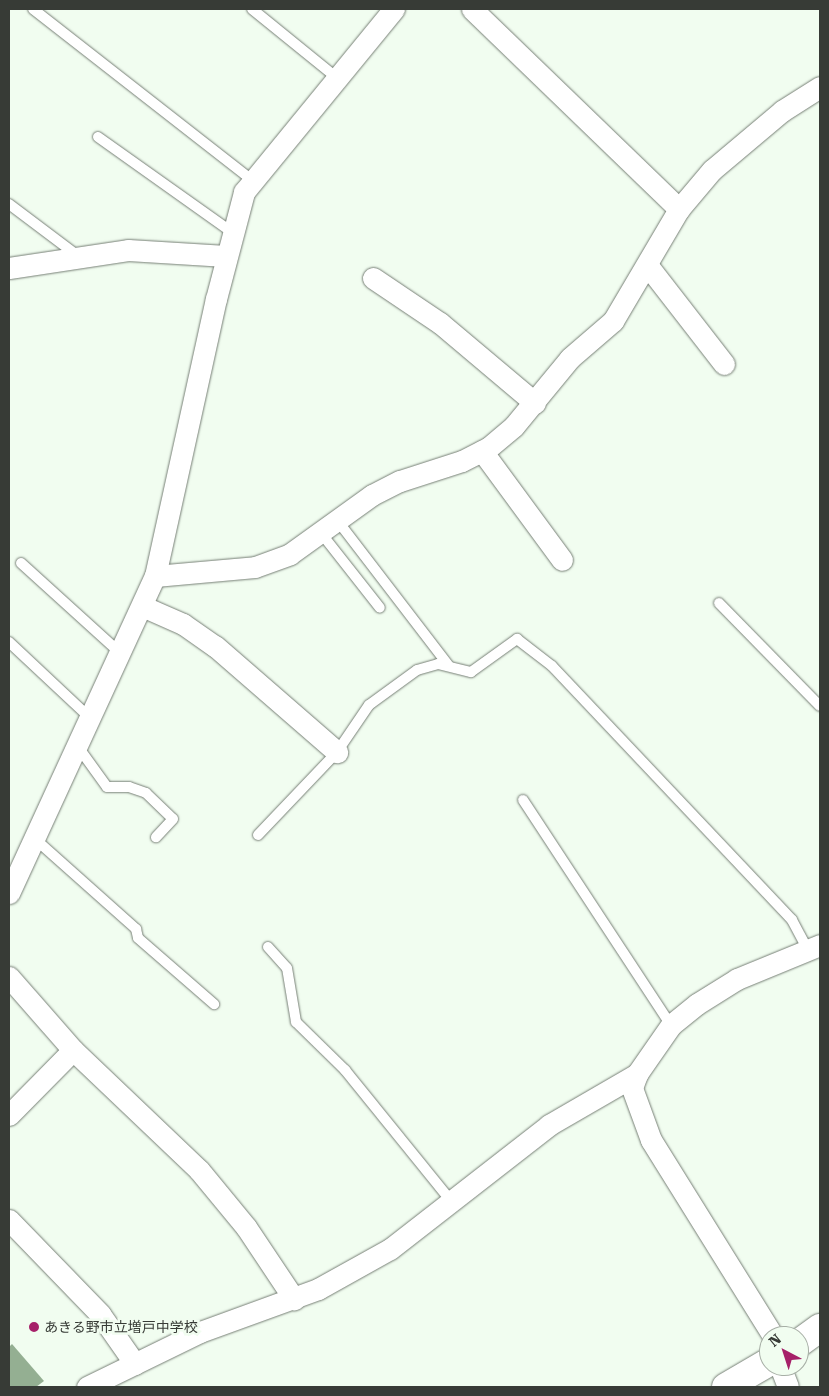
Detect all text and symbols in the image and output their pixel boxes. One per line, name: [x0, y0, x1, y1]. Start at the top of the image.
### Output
place label: あきる野市立増戸中学校: [44, 1319, 198, 1335]
marker: あきる野市立増戸中学校: [28, 1321, 40, 1333]
north arrow: [759, 1326, 809, 1376]
text: N: [766, 1331, 784, 1350]

